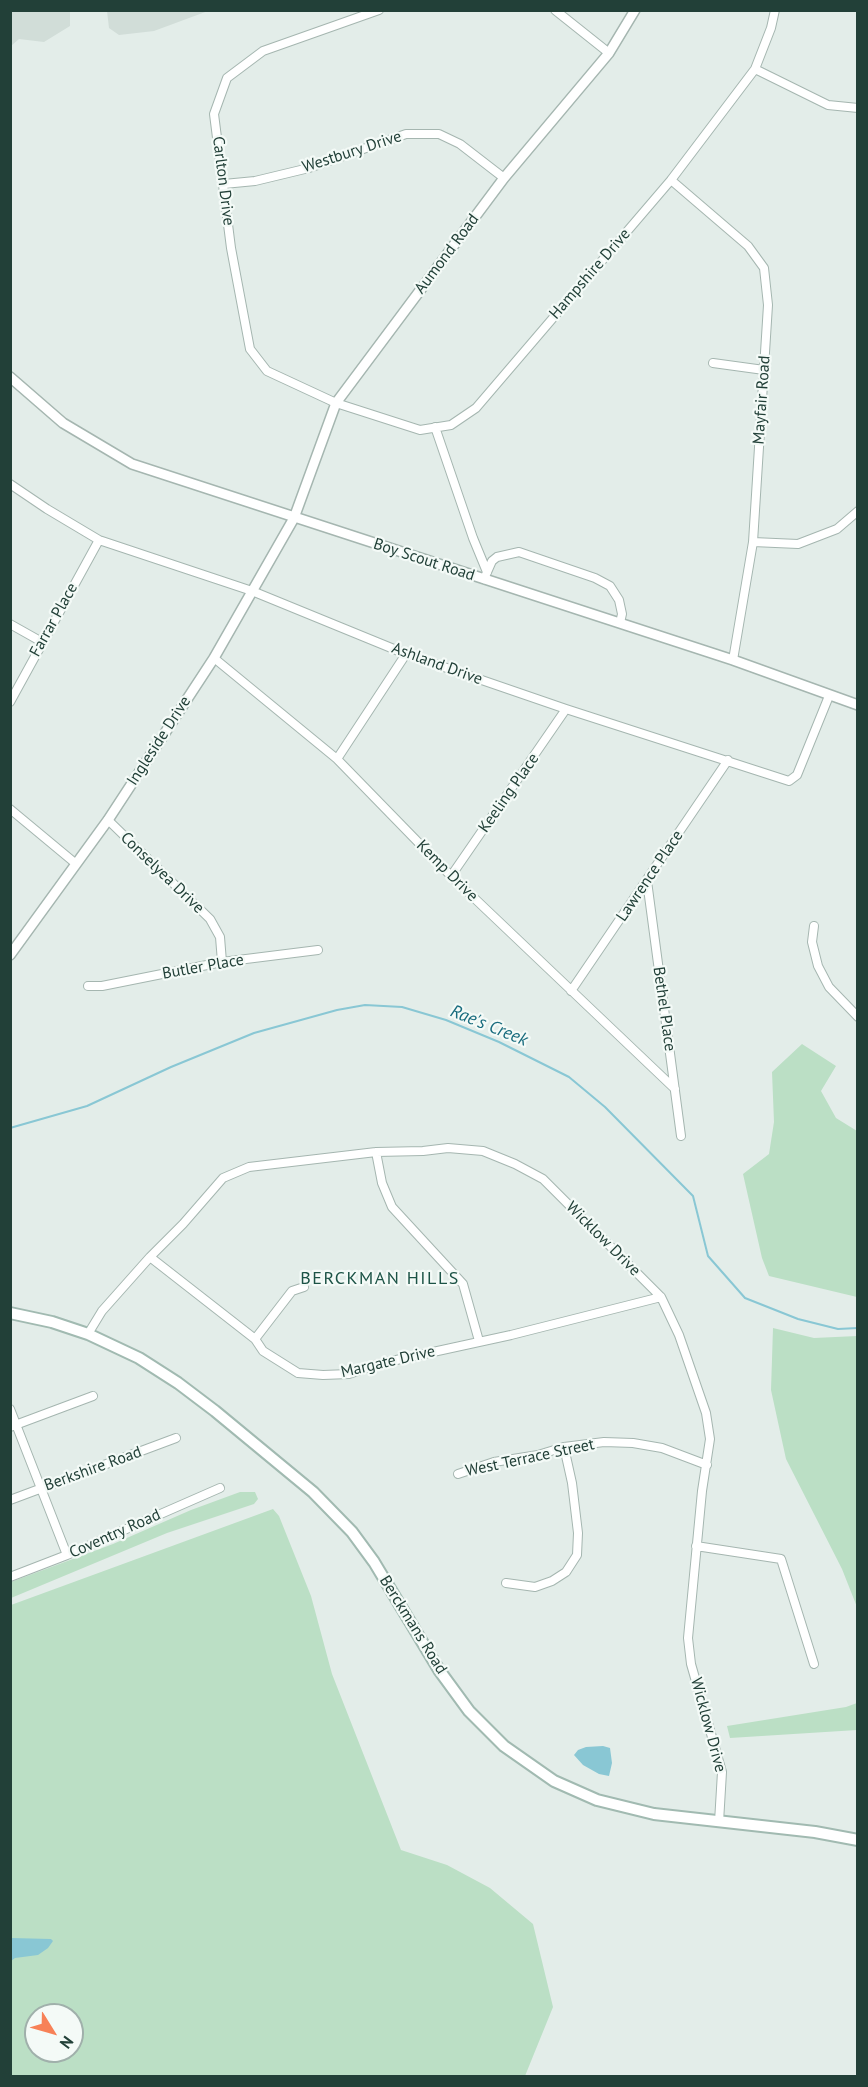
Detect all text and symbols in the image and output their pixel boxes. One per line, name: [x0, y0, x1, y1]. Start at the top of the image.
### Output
street label: Westbury Drive: [300, 127, 404, 177]
street label: Carlton Drive: [208, 135, 238, 227]
street label: Aumond Road: [411, 210, 483, 298]
street label: Hampshire Drive: [545, 225, 635, 323]
street label: Mayfair Road: [749, 355, 775, 445]
street label: Boy Scout Road: [371, 535, 477, 585]
street label: Farrar Place: [26, 580, 82, 660]
street label: Ashland Drive: [389, 639, 485, 689]
street label: Ingleside Drive: [123, 693, 195, 789]
street label: Keeling Place: [475, 750, 543, 836]
street label: Lawrence Place: [612, 827, 688, 925]
street label: Conselyea Drive: [116, 828, 208, 918]
street label: Kemp Drive: [412, 836, 482, 906]
street label: Butler Place: [161, 950, 245, 984]
street label: Bethel Place: [649, 965, 679, 1053]
water label: Rae's Creek: [447, 1001, 531, 1051]
street label: Wicklow Drive: [562, 1198, 644, 1280]
district label: BERCKMAN HILLS: [300, 1268, 460, 1290]
street label: Margate Drive: [339, 1342, 437, 1382]
street label: West Terrace Street: [464, 1435, 596, 1481]
street label: Berkshire Road: [42, 1443, 144, 1495]
street label: Coventry Road: [66, 1505, 164, 1563]
street label: Berckmans Road: [375, 1572, 451, 1678]
street label: Wicklow Drive: [686, 1675, 730, 1775]
north arrow: [24, 2003, 84, 2063]
text: N: [56, 2032, 78, 2053]

